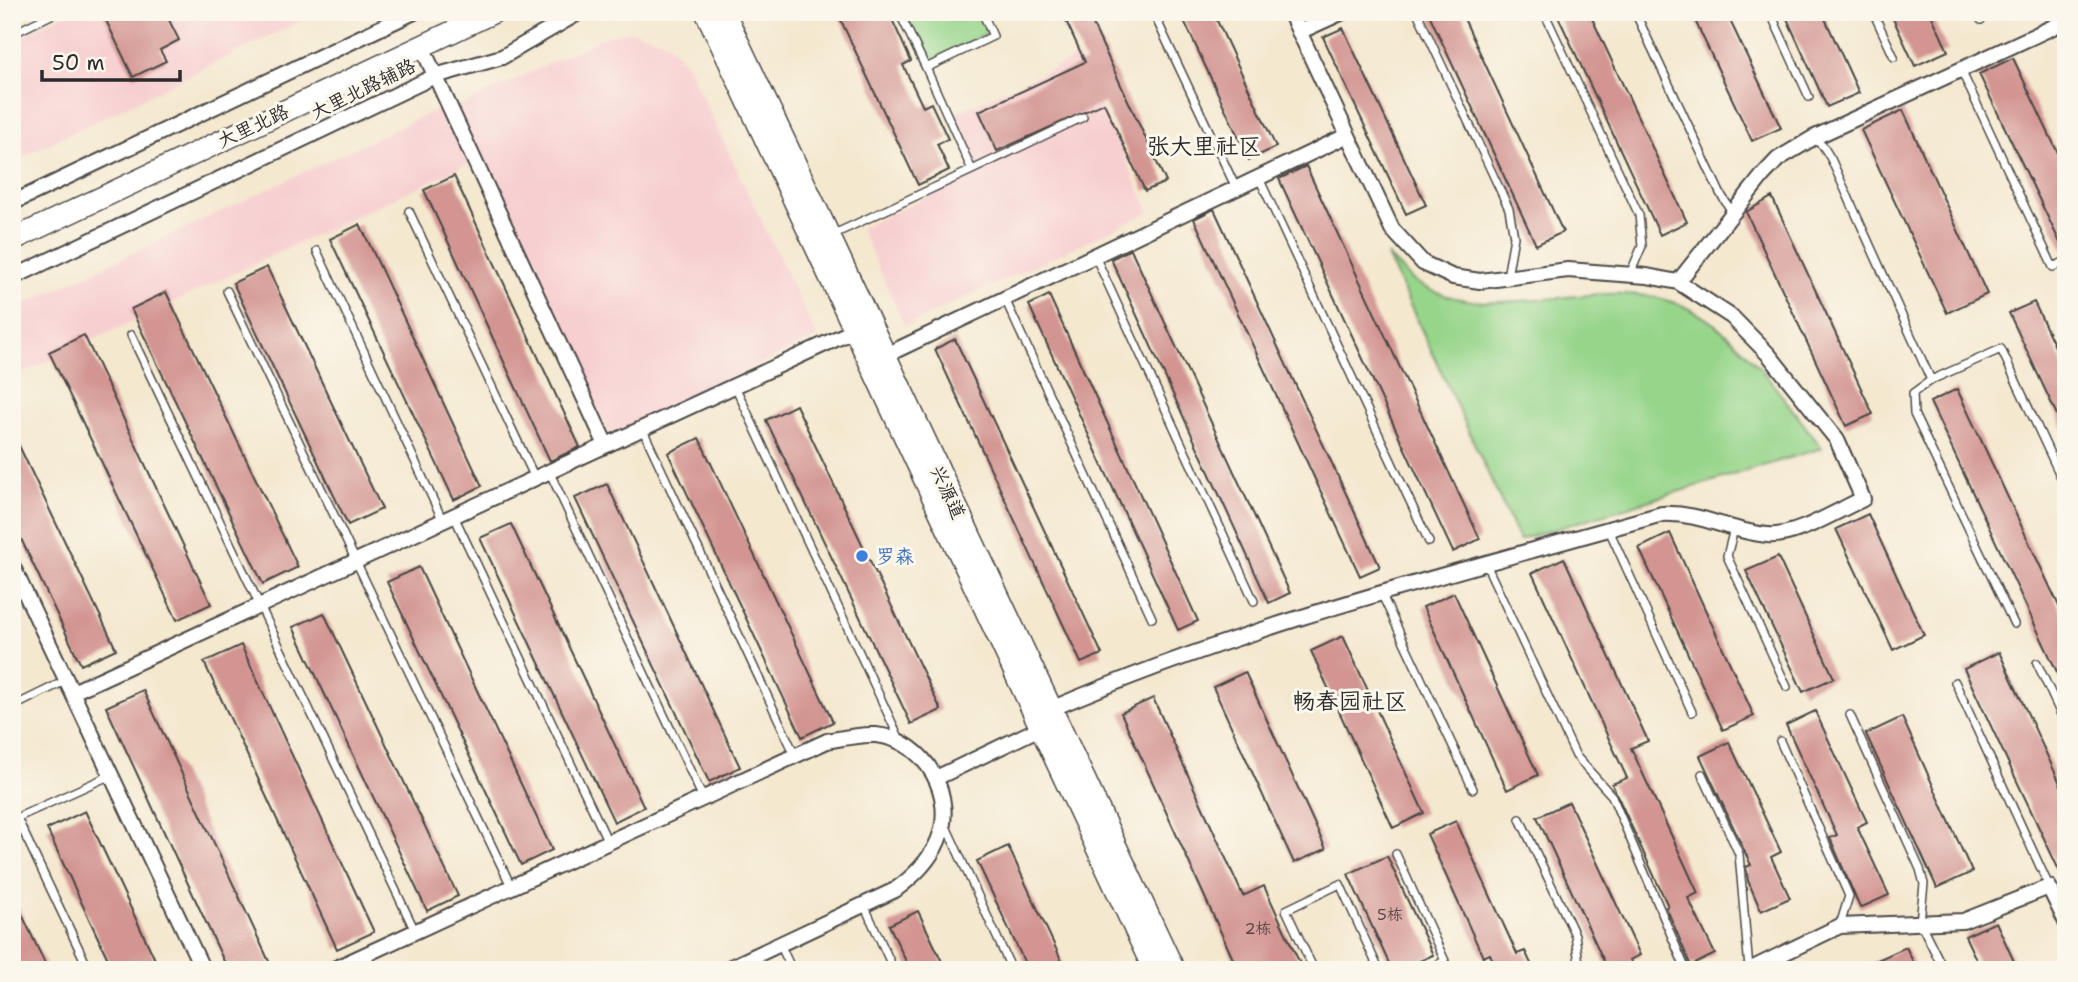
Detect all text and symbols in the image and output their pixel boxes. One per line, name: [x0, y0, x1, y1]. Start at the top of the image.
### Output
scale bar: [42, 38, 180, 82]
text: 50 m: [52, 49, 105, 77]
street label: 大里北路辅路: [306, 53, 420, 125]
street label: 大里北路: [213, 99, 293, 153]
district label: 张大里社区: [1147, 131, 1262, 161]
street label: 兴源道: [925, 461, 971, 523]
place label: 罗森: [876, 544, 914, 569]
marker: 罗森: [854, 548, 870, 564]
district label: 畅春园社区: [1293, 686, 1408, 716]
house number: 5栋: [1377, 904, 1403, 925]
house number: 2栋: [1244, 918, 1272, 939]

